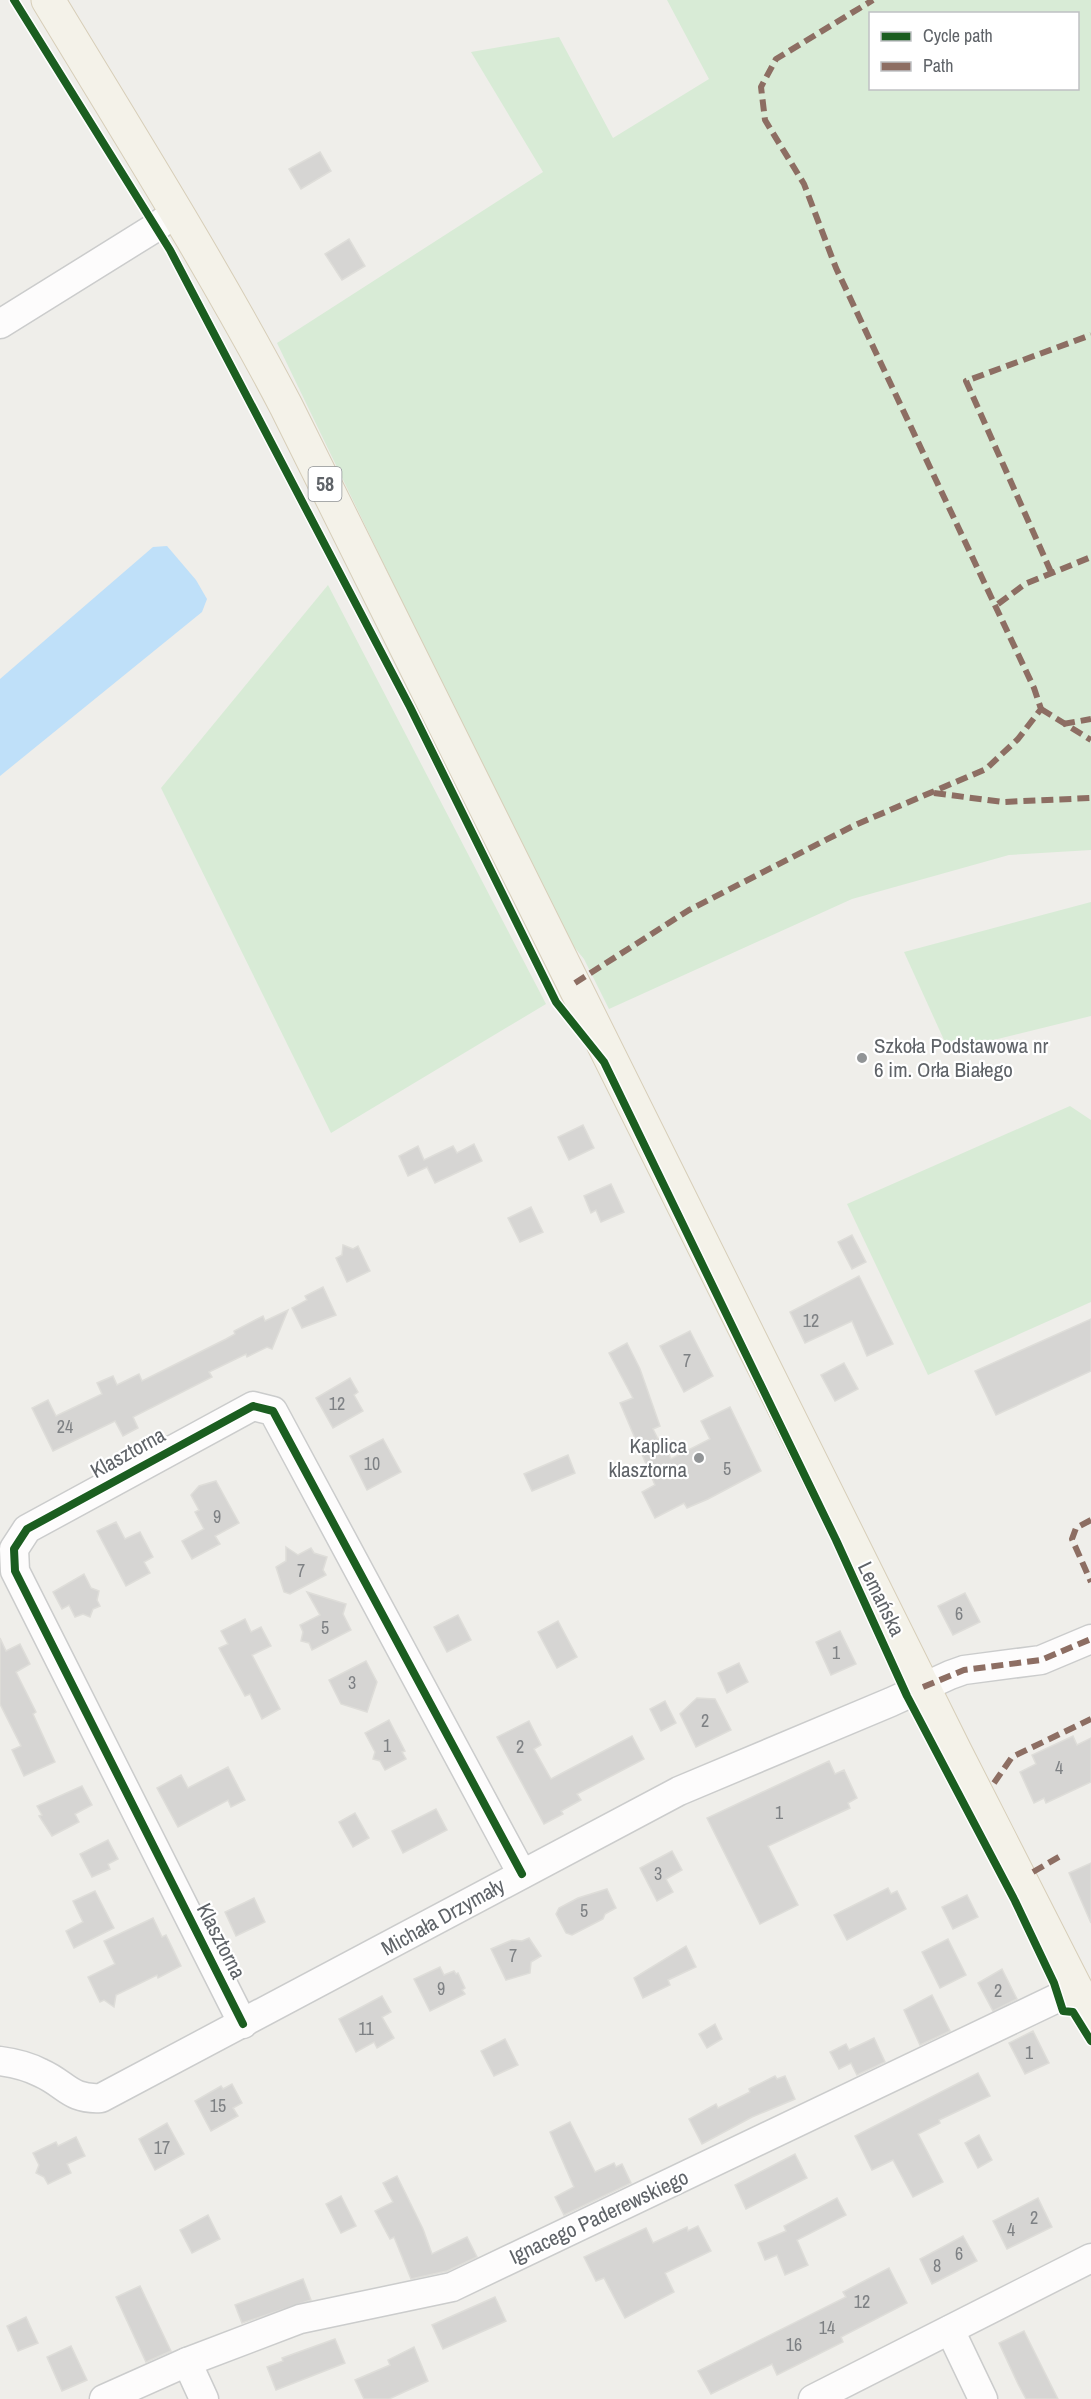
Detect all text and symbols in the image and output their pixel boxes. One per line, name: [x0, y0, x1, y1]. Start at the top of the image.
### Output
legend: [869, 12, 1079, 90]
text: Cycle path: [923, 23, 993, 48]
text: Path: [923, 53, 953, 78]
road number: 58: [308, 467, 342, 501]
place label: Szkoła Podstawowa nr 6 im. Orła Białego: [874, 1031, 1048, 1084]
marker: Szkoła Podstawowa nr 6 im. Orła Białego: [855, 1051, 869, 1065]
house number: 12: [803, 1308, 819, 1333]
house number: 7: [683, 1348, 691, 1373]
house number: 12: [329, 1391, 345, 1416]
house number: 24: [57, 1414, 73, 1439]
street label: Klasztorna: [85, 1420, 171, 1485]
place label: Kaplica klasztorna: [609, 1431, 687, 1484]
house number: 10: [364, 1451, 380, 1476]
marker: Kaplica klasztorna: [692, 1451, 706, 1465]
house number: 5: [723, 1456, 731, 1481]
house number: 9: [213, 1504, 221, 1529]
street label: Lemańska: [851, 1557, 912, 1641]
house number: 7: [297, 1558, 305, 1583]
house number: 6: [955, 1601, 963, 1626]
house number: 5: [321, 1615, 329, 1640]
house number: 1: [832, 1640, 841, 1665]
house number: 3: [348, 1670, 356, 1695]
house number: 2: [701, 1708, 709, 1733]
house number: 1: [383, 1733, 392, 1758]
house number: 2: [516, 1734, 524, 1759]
house number: 4: [1055, 1755, 1063, 1780]
house number: 1: [775, 1800, 784, 1825]
house number: 3: [654, 1861, 662, 1886]
street label: Michała Drzymały: [376, 1871, 510, 1962]
street label: Klasztorna: [190, 1898, 253, 1984]
house number: 5: [580, 1898, 588, 1923]
house number: 7: [509, 1943, 517, 1968]
house number: 9: [437, 1976, 445, 2001]
house number: 2: [994, 1978, 1002, 2003]
house number: 11: [358, 2016, 374, 2041]
house number: 1: [1025, 2040, 1034, 2065]
house number: 15: [210, 2093, 226, 2118]
house number: 17: [154, 2135, 170, 2160]
street label: Ignacego Paderewskiego: [505, 2162, 693, 2271]
house number: 2: [1030, 2205, 1038, 2230]
house number: 4: [1007, 2217, 1015, 2242]
house number: 6: [955, 2241, 963, 2266]
house number: 8: [933, 2253, 941, 2278]
house number: 12: [854, 2289, 870, 2314]
house number: 14: [819, 2315, 835, 2340]
house number: 16: [786, 2332, 802, 2357]

